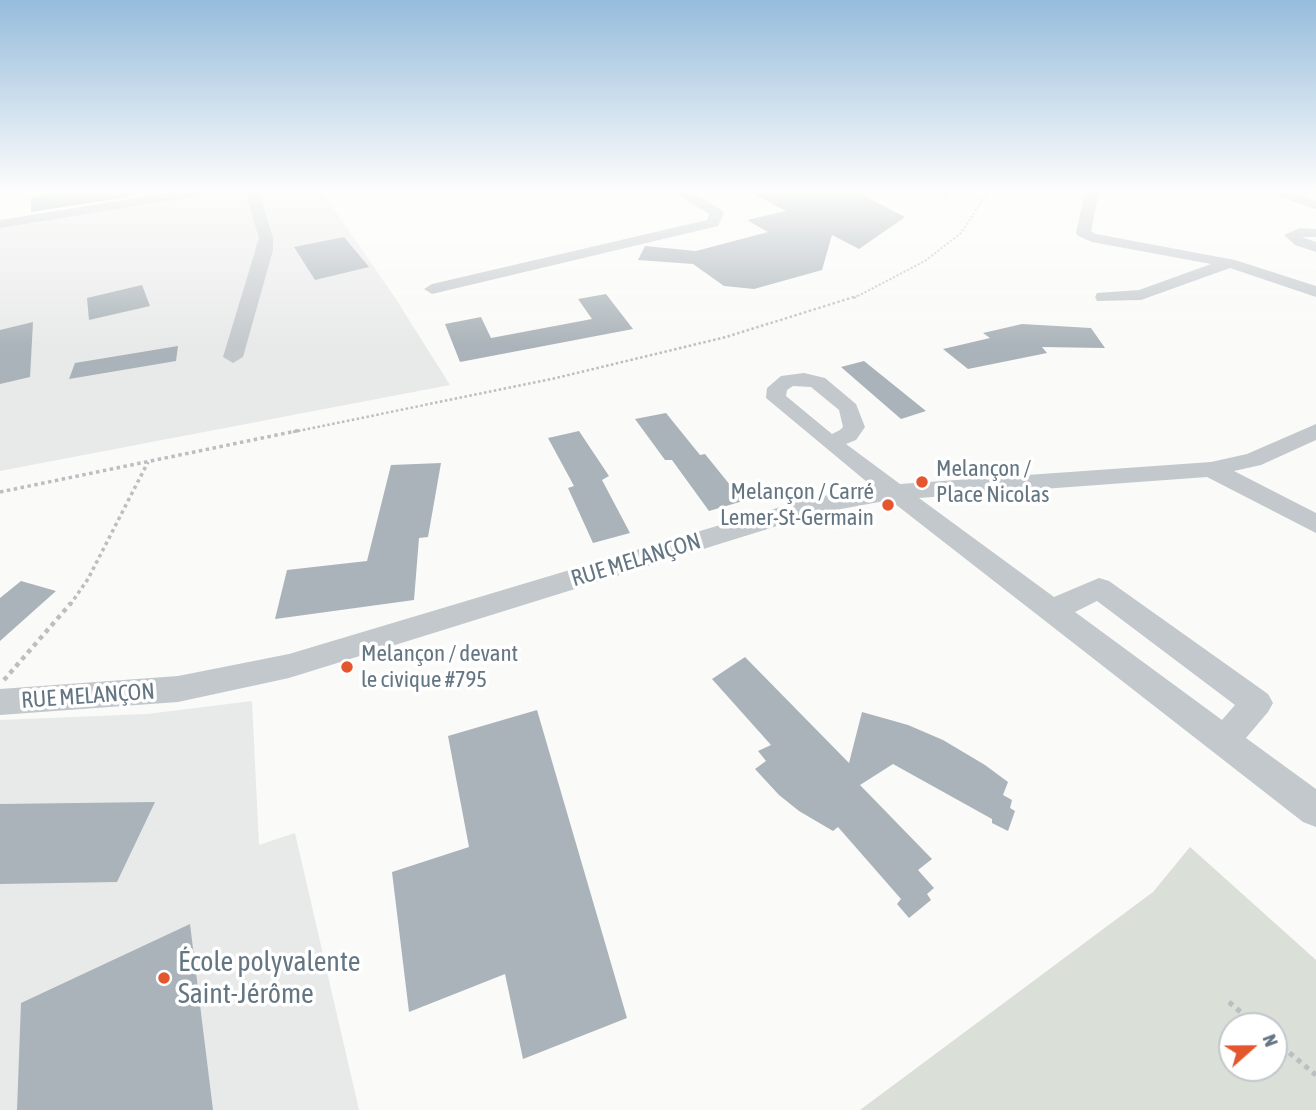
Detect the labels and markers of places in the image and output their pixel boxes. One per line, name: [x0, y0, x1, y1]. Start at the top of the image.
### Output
place label: Melançon / Place Nicolas: [936, 455, 1049, 509]
marker: Melançon / Place Nicolas: [914, 474, 930, 490]
place label: Melançon / Carré Lemer-St-Germain: [720, 478, 874, 532]
marker: Melançon / Carré Lemer-St-Germain: [880, 497, 896, 513]
place label: Melançon / devant le civique #795: [361, 640, 518, 694]
marker: Melançon / devant le civique #795: [339, 659, 355, 675]
place label: École polyvalente Saint-Jérôme: [178, 945, 360, 1011]
marker: École polyvalente Saint-Jérôme: [156, 970, 172, 986]

